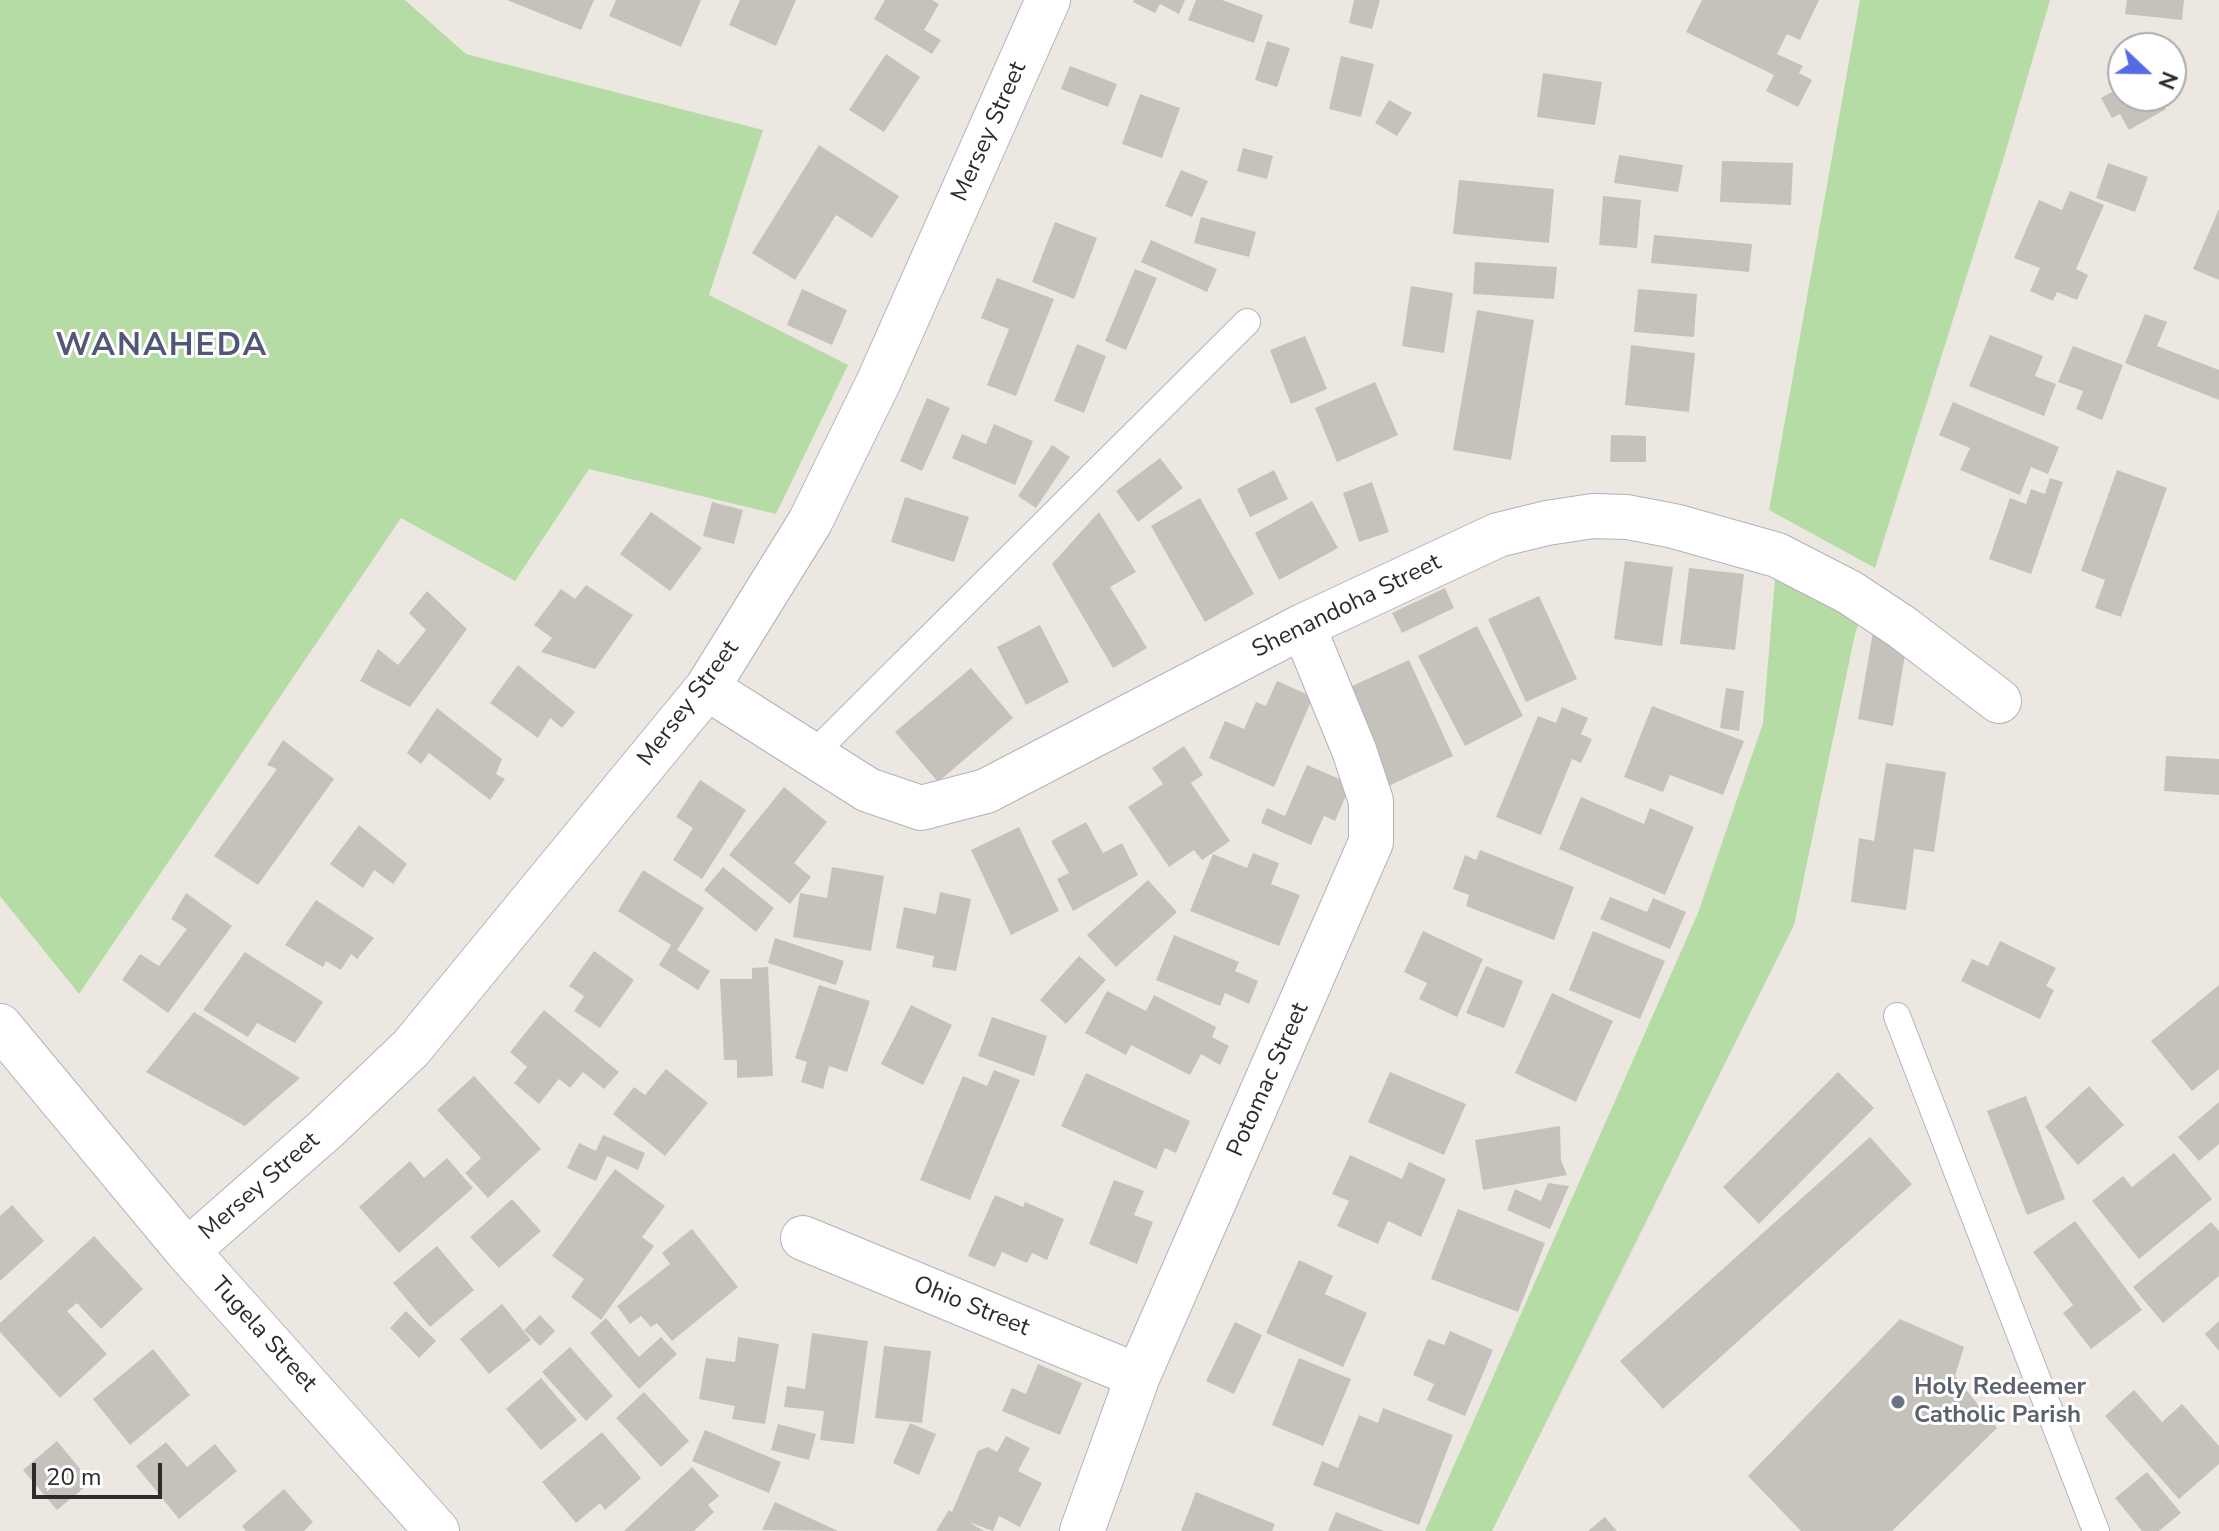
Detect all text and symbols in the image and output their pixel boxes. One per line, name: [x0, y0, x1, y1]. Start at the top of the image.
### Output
north arrow: [2107, 32, 2187, 112]
street label: Mersey Street: [946, 58, 1034, 206]
text: N: [2150, 67, 2184, 93]
district label: WANAHEDA: [56, 328, 268, 366]
street label: Shenandoha Street: [1248, 549, 1446, 665]
street label: Mersey Street: [632, 635, 746, 773]
street label: Potomac Street: [1222, 999, 1316, 1161]
street label: Mersey Street: [194, 1127, 326, 1247]
street label: Ohio Street: [909, 1271, 1033, 1343]
street label: Tugela Street: [204, 1272, 322, 1398]
place label: Holy Redeemer Catholic Parish: [1914, 1374, 2086, 1430]
marker: Holy Redeemer Catholic Parish: [1889, 1393, 1907, 1411]
scale bar: [36, 1447, 166, 1497]
text: 20 m: [46, 1461, 102, 1493]

